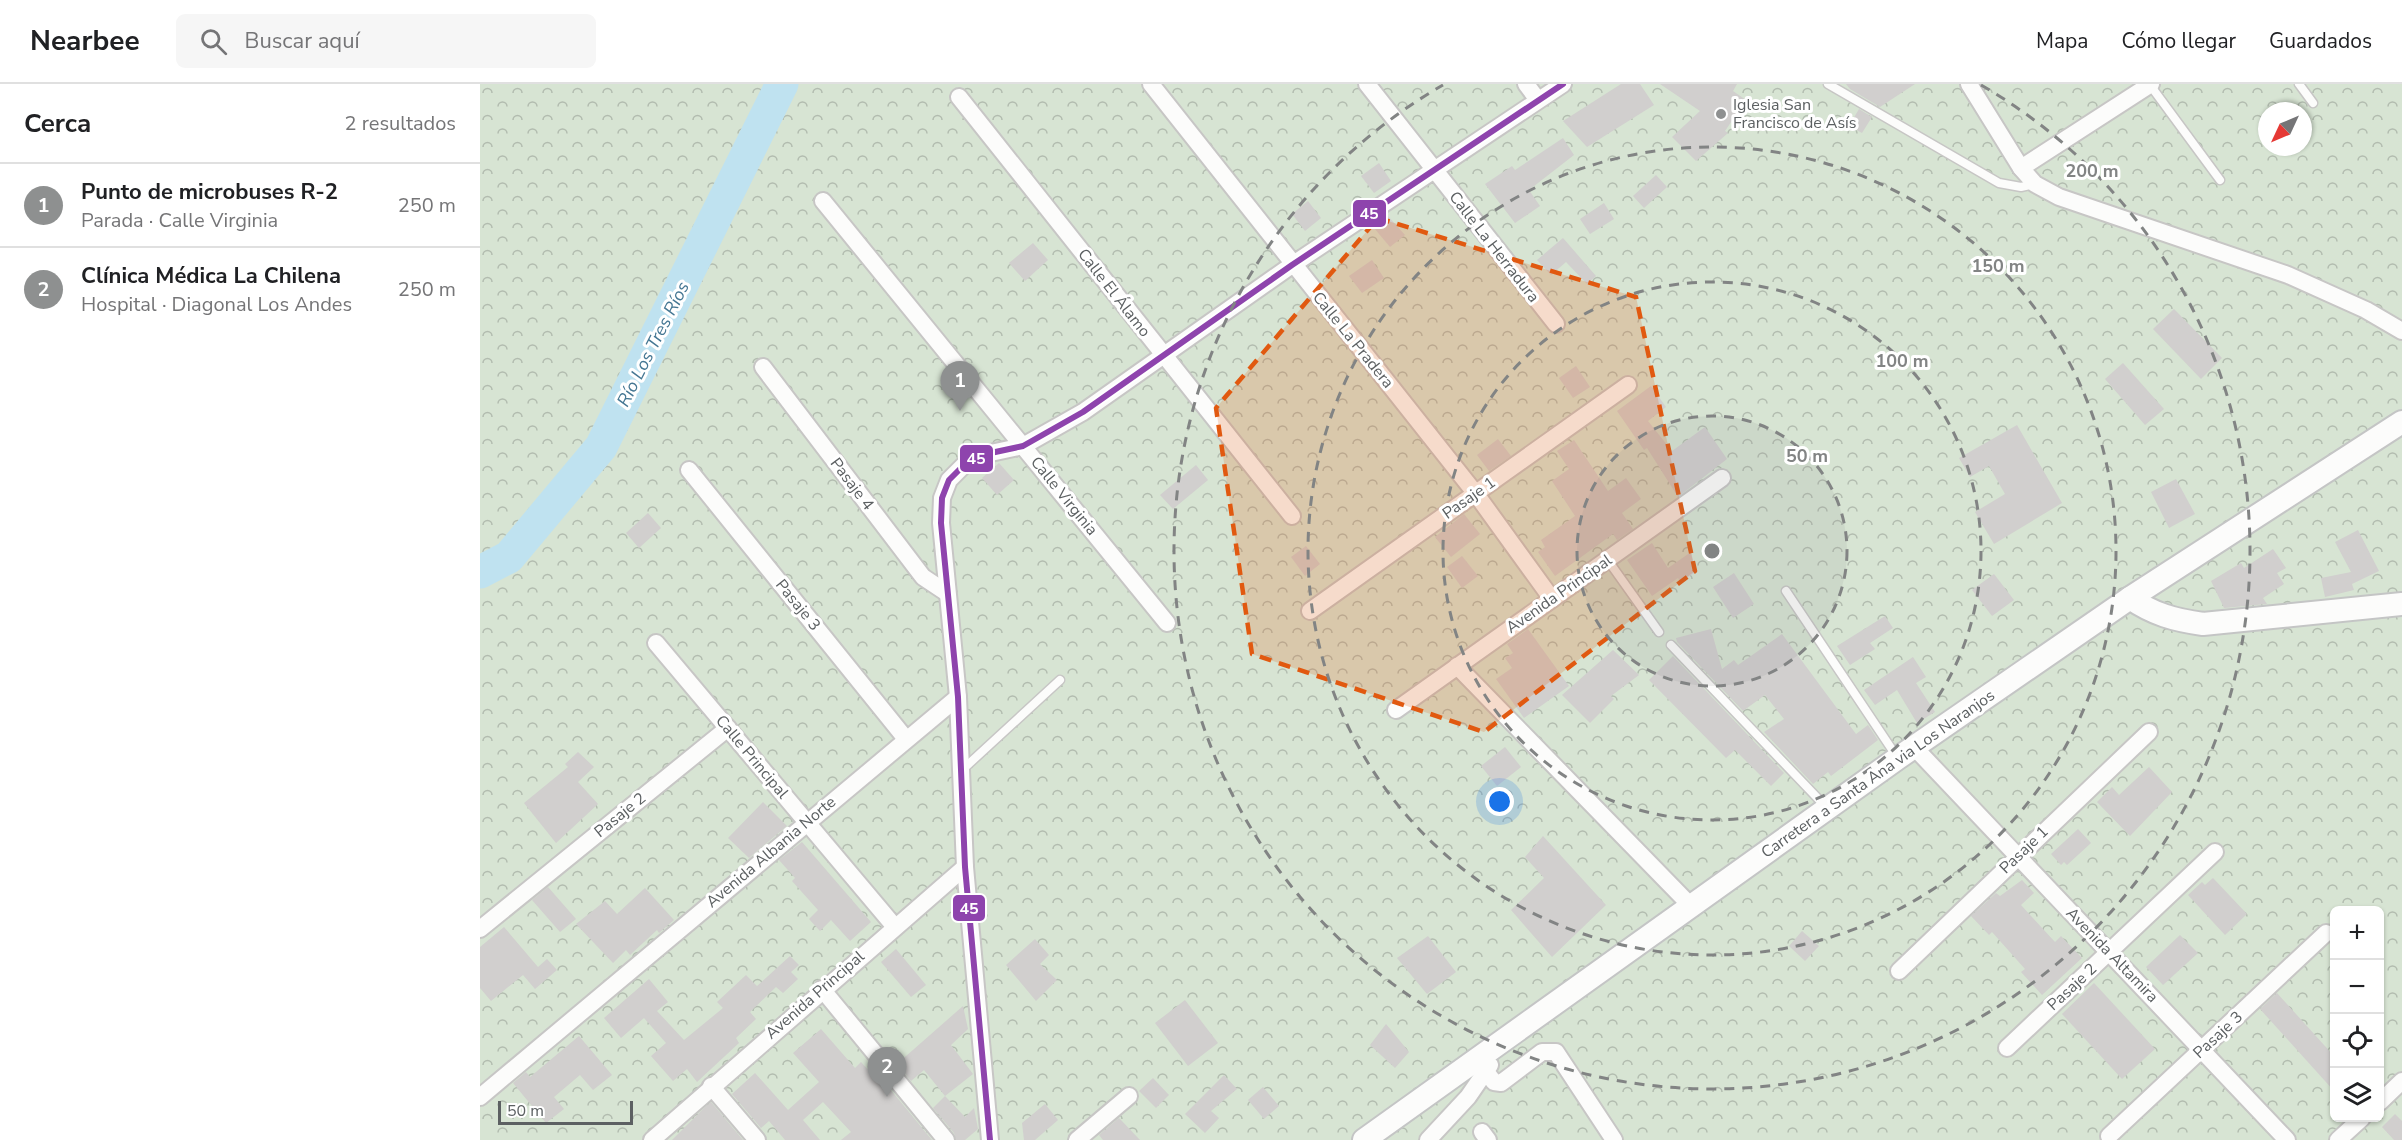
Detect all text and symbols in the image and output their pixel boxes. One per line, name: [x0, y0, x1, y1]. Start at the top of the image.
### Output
search box: [176, 14, 596, 68]
text: Nearbee: [30, 22, 140, 60]
icon: search: [197, 25, 230, 58]
text: Buscar aquí: [245, 26, 360, 56]
text: Mapa: [2036, 27, 2088, 55]
text: Cómo llegar: [2121, 27, 2236, 55]
text: Guardados: [2269, 27, 2372, 55]
place label: Iglesia San Francisco de Asís: [1733, 94, 1857, 134]
north arrow: [2258, 102, 2312, 156]
text: Cerca: [24, 106, 91, 141]
marker: Iglesia San Francisco de Asís: [1714, 107, 1728, 121]
text: 2 resultados: [345, 110, 456, 137]
text: 200 m: [2065, 159, 2119, 183]
text: Punto de microbuses R-2: [81, 177, 338, 207]
street label: Calle La Herradura: [1444, 187, 1544, 307]
text: 1: [38, 192, 50, 219]
text: 250 m: [398, 192, 456, 219]
line badge: 45: [1352, 199, 1387, 228]
text: 45: [1359, 203, 1379, 225]
text: Parada · Calle Virginia: [81, 207, 278, 234]
street label: Calle El Álamo: [1072, 244, 1156, 342]
text: 150 m: [1971, 254, 2025, 278]
text: Clínica Médica La Chilena: [81, 261, 341, 291]
text: 2: [38, 276, 50, 303]
text: 250 m: [398, 276, 456, 303]
water label: Río Los Tres Ríos: [611, 277, 695, 411]
street label: Calle La Pradera: [1307, 287, 1399, 393]
text: Hospital · Diagonal Los Andes: [81, 291, 352, 318]
text: 100 m: [1875, 349, 1929, 373]
pin: 1: [940, 362, 980, 411]
line badge: 45: [959, 444, 994, 473]
text: 50 m: [1786, 444, 1828, 468]
text: 45: [966, 448, 986, 470]
street label: Calle Virginia: [1025, 452, 1103, 540]
street label: Pasaje 4: [825, 453, 879, 515]
street label: Pasaje 1: [1438, 472, 1500, 524]
centre of rings: [1702, 541, 1722, 561]
street label: Avenida Principal: [1502, 549, 1617, 639]
street label: Pasaje 3: [770, 575, 826, 635]
street label: Carretera a Santa Ana via Los Naranjos: [1757, 685, 1999, 863]
street label: Calle Principal: [710, 710, 794, 804]
street label: Pasaje 2: [590, 787, 650, 843]
your location: [1485, 787, 1514, 816]
street label: Avenida Albania Norte: [701, 791, 841, 913]
street label: Pasaje 1: [1995, 821, 2053, 879]
line badge: 45: [952, 894, 986, 922]
text: 45: [959, 898, 979, 920]
street label: Avenida Altamira: [2061, 903, 2163, 1007]
map controls: [2330, 906, 2384, 1122]
button: +: [2330, 906, 2384, 960]
street label: Avenida Principal: [761, 946, 869, 1044]
street label: Pasaje 2: [2042, 958, 2102, 1016]
button: −: [2330, 960, 2384, 1014]
street label: Pasaje 3: [2188, 1006, 2248, 1064]
button: locate: [2330, 1014, 2384, 1068]
pin: 2: [868, 1048, 906, 1097]
button: layers: [2330, 1068, 2384, 1122]
scale bar: [498, 1098, 633, 1126]
text: 50 m: [507, 1100, 544, 1122]

